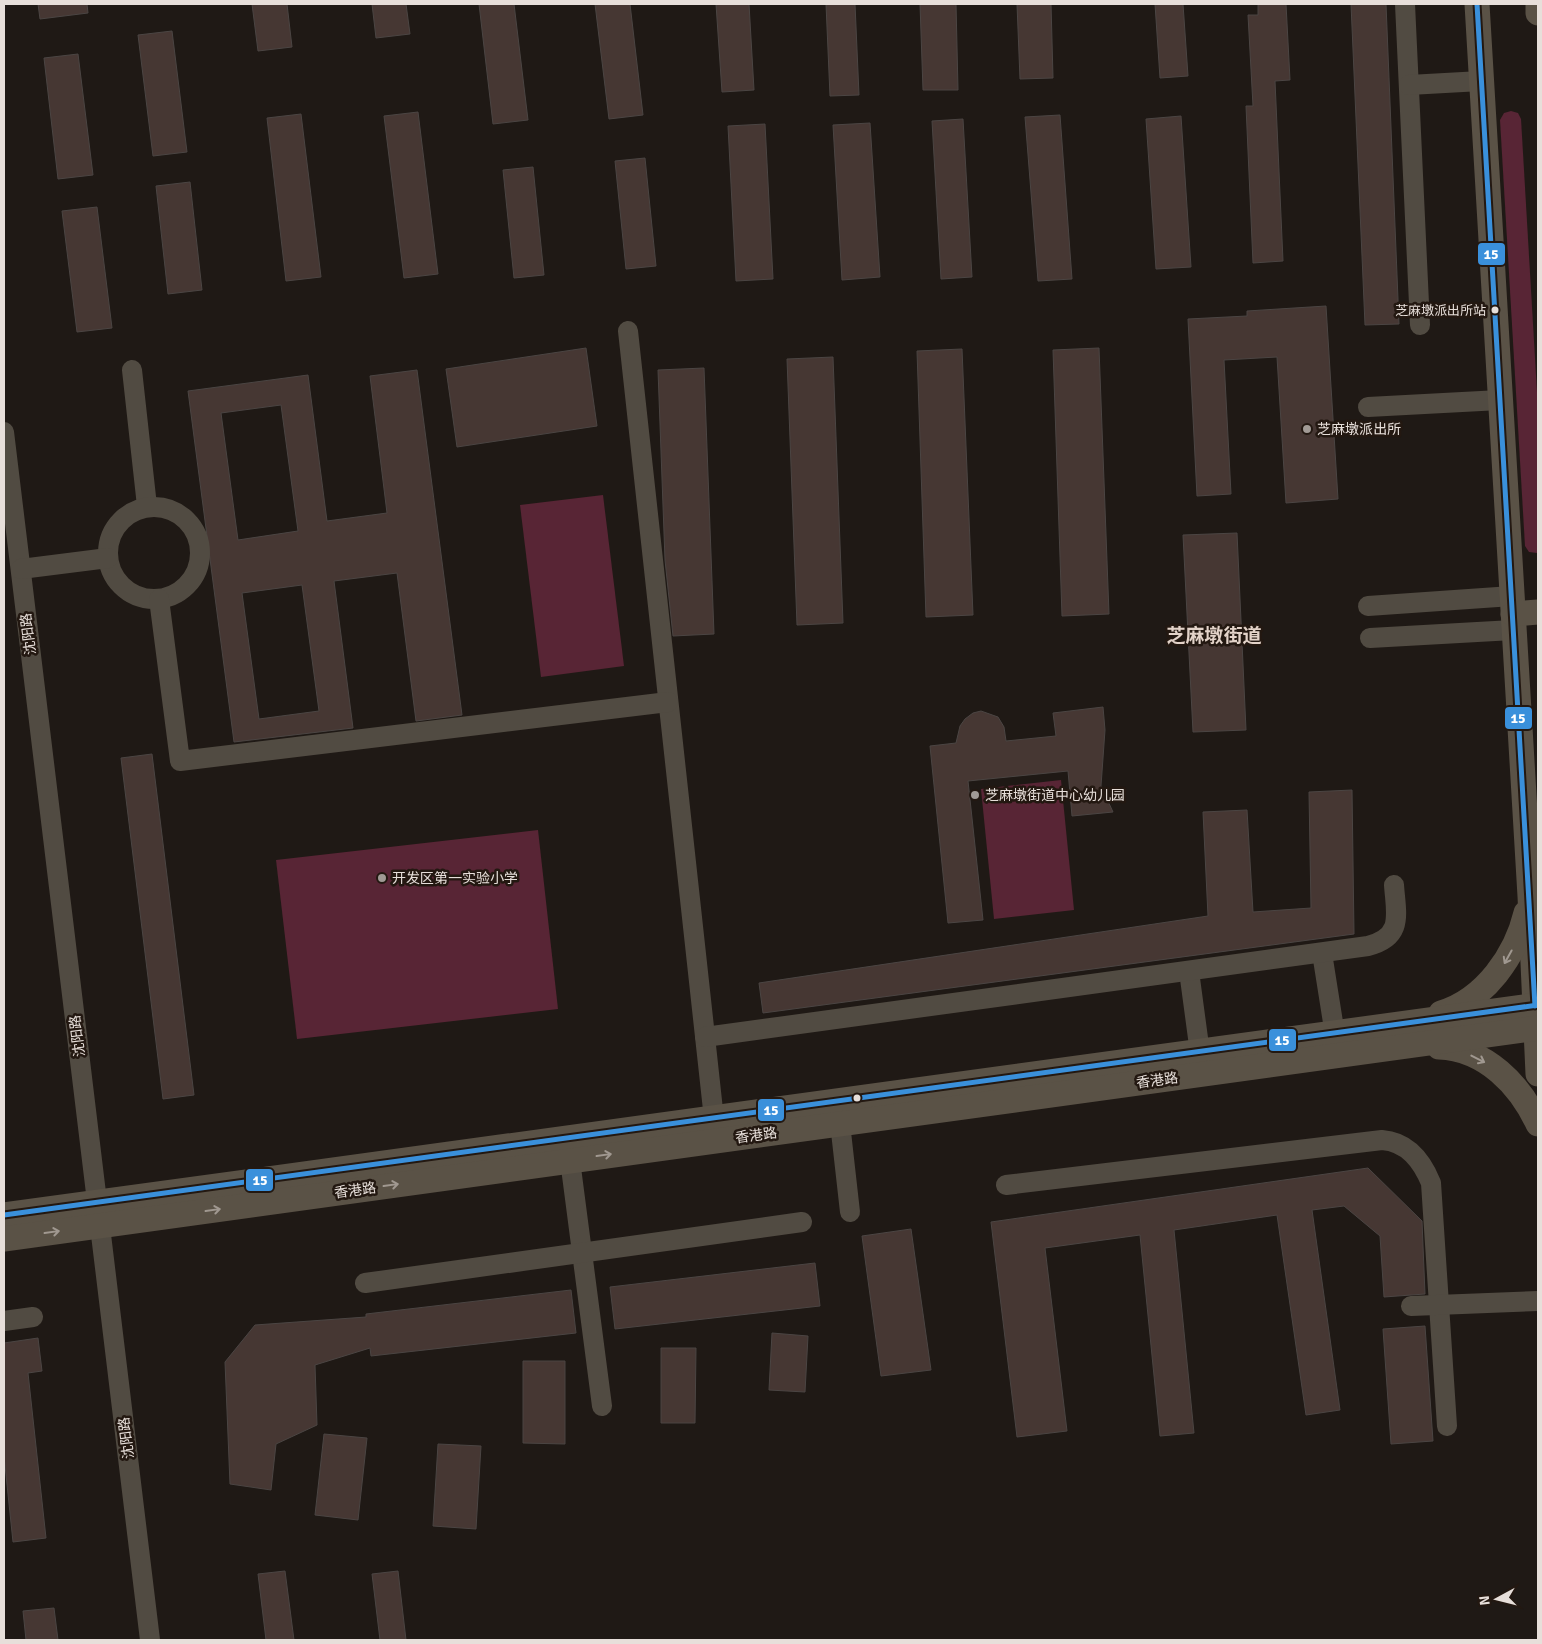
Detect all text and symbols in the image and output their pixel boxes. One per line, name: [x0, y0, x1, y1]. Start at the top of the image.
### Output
line badge: 15: [1477, 242, 1506, 266]
text: 15: [1483, 246, 1499, 263]
place label: 芝麻墩派出所站: [1395, 303, 1486, 319]
marker: 芝麻墩派出所站: [1490, 305, 1500, 315]
place label: 芝麻墩派出所: [1317, 421, 1401, 438]
marker: 芝麻墩派出所: [1301, 423, 1313, 435]
street label: 沈阳路: [18, 612, 39, 656]
district label: 芝麻墩街道: [1166, 624, 1262, 648]
line badge: 15: [1504, 706, 1533, 730]
text: 15: [1510, 710, 1526, 727]
place label: 芝麻墩街道中心幼儿园: [985, 787, 1125, 804]
marker: 芝麻墩街道中心幼儿园: [969, 789, 981, 801]
place label: 开发区第一实验小学: [392, 870, 518, 887]
marker: 开发区第一实验小学: [376, 872, 388, 884]
one-way arrow: [1503, 950, 1513, 965]
street label: 沈阳路: [67, 1014, 88, 1058]
line badge: 15: [1268, 1028, 1297, 1052]
text: 15: [1274, 1032, 1290, 1049]
one-way arrow: [1470, 1054, 1485, 1064]
street label: 香港路: [1135, 1069, 1179, 1092]
unlabelled marker: [852, 1093, 862, 1103]
line badge: 15: [757, 1098, 785, 1122]
text: 15: [763, 1102, 779, 1119]
street label: 香港路: [734, 1124, 778, 1147]
one-way arrow: [596, 1150, 612, 1160]
line badge: 15: [245, 1168, 274, 1192]
text: 15: [252, 1172, 268, 1189]
street label: 香港路: [333, 1179, 377, 1202]
one-way arrow: [383, 1180, 399, 1190]
one-way arrow: [205, 1205, 221, 1215]
one-way arrow: [44, 1227, 60, 1237]
street label: 沈阳路: [116, 1416, 137, 1460]
north arrow: [1472, 1574, 1522, 1624]
text: N: [1476, 1595, 1494, 1606]

